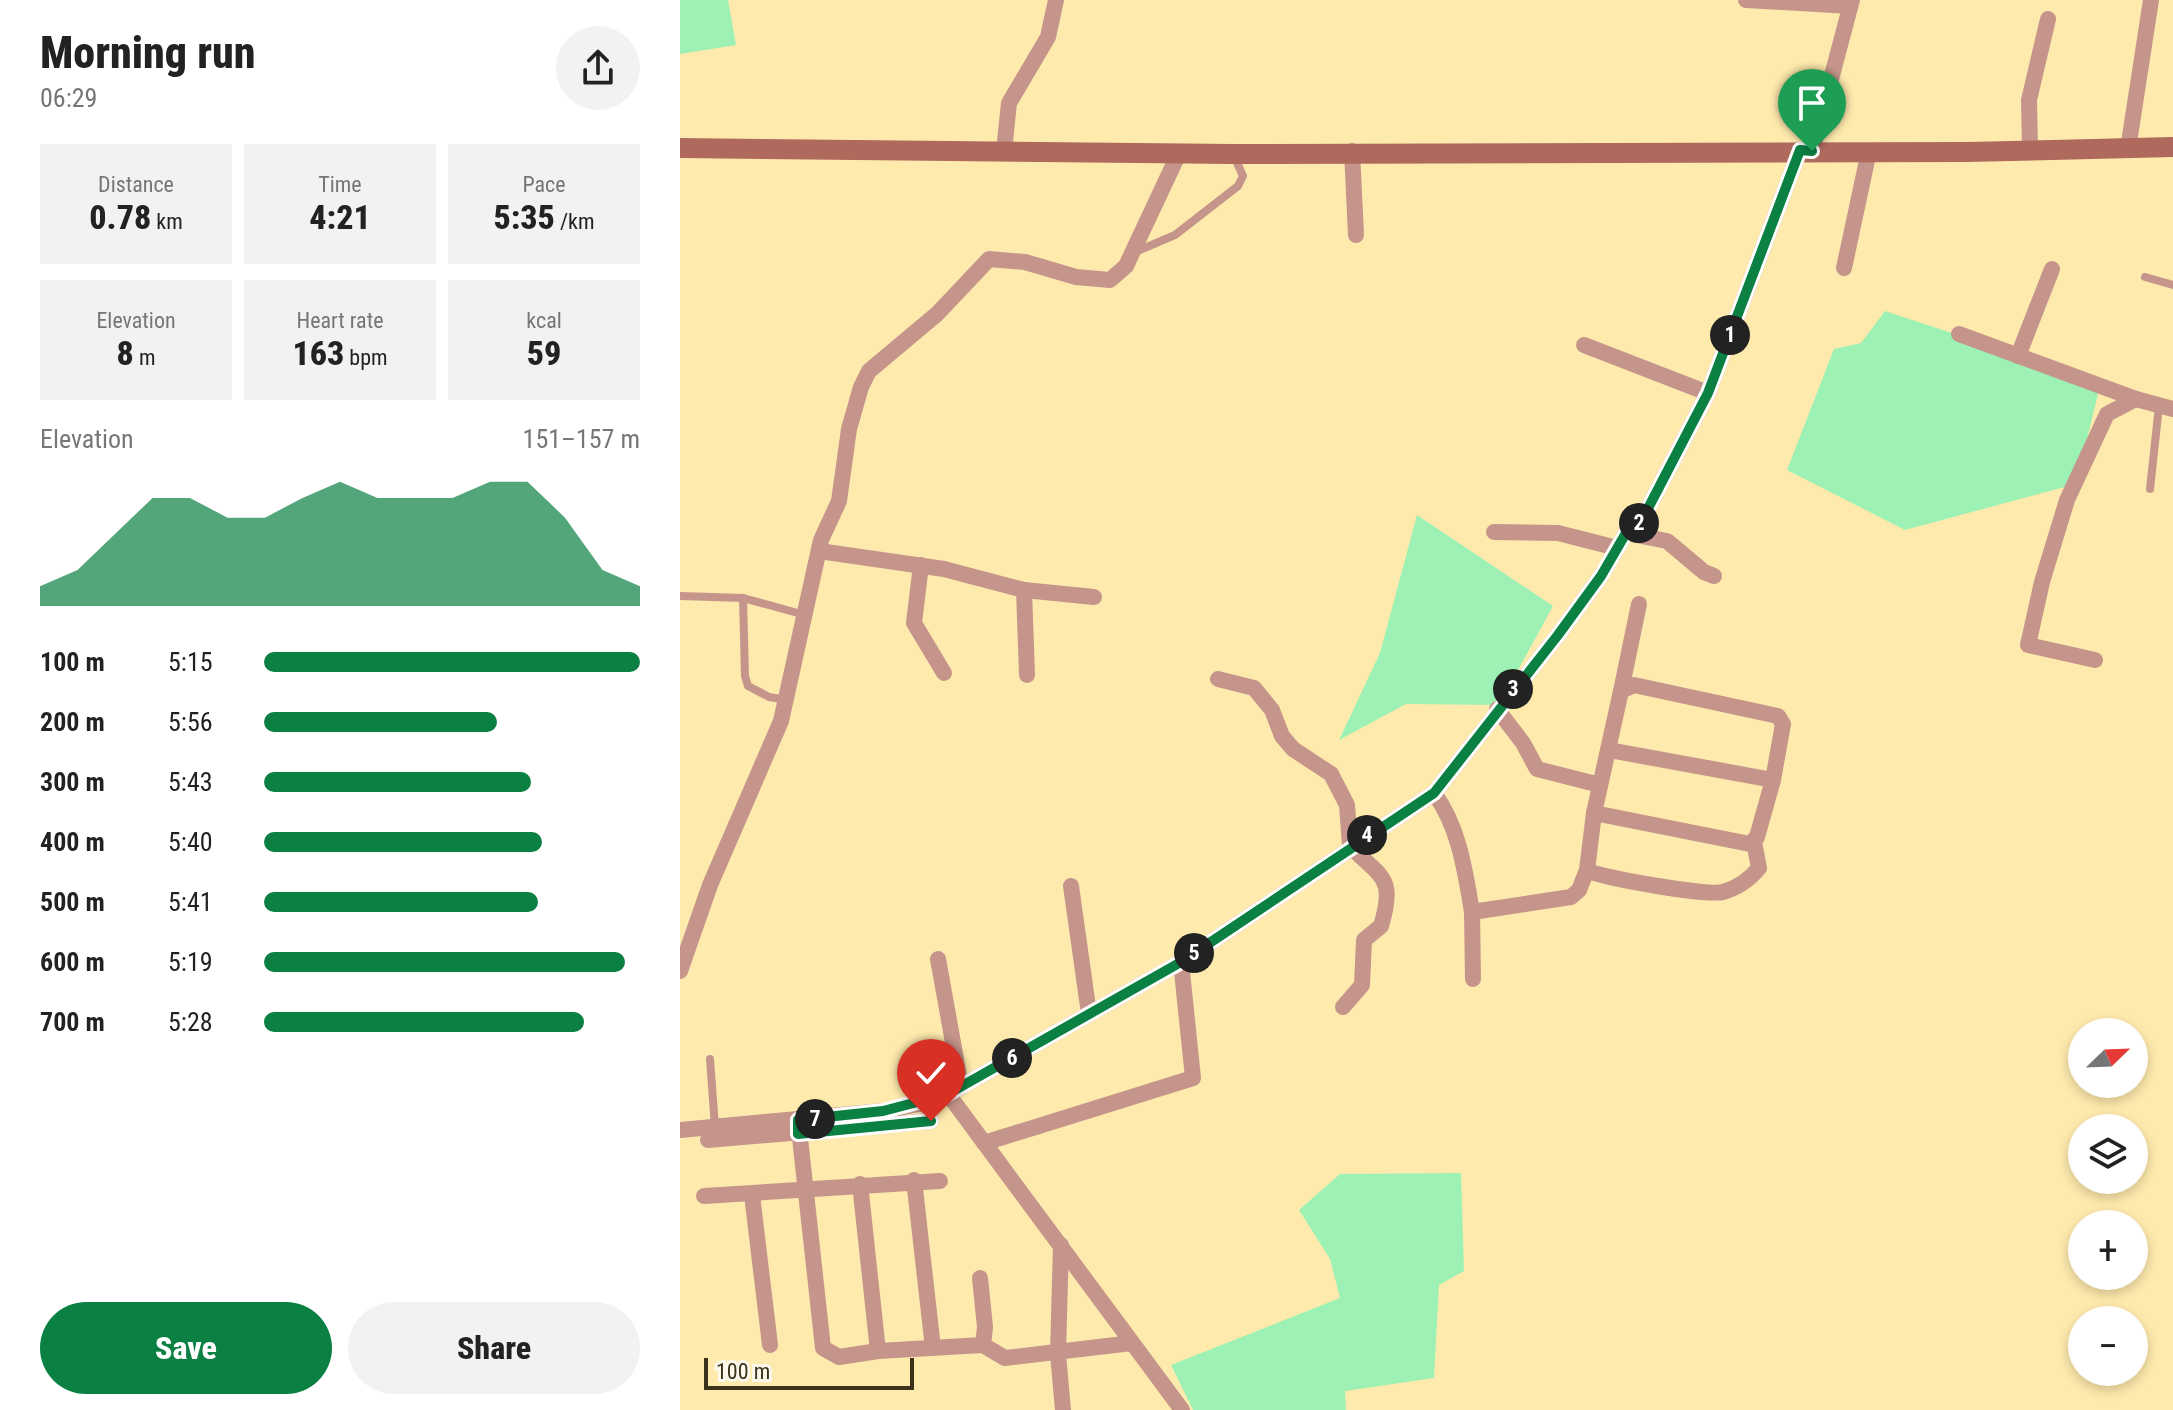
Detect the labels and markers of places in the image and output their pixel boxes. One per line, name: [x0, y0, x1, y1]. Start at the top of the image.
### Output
pin: [1778, 69, 1846, 151]
pin: 1: [1710, 315, 1750, 355]
pin: 2: [1619, 503, 1659, 543]
pin: 3: [1493, 669, 1533, 709]
pin: 4: [1347, 815, 1387, 855]
pin: 5: [1174, 933, 1214, 973]
pin: 6: [992, 1038, 1032, 1078]
pin: [897, 1039, 965, 1121]
pin: 7: [795, 1099, 835, 1139]

